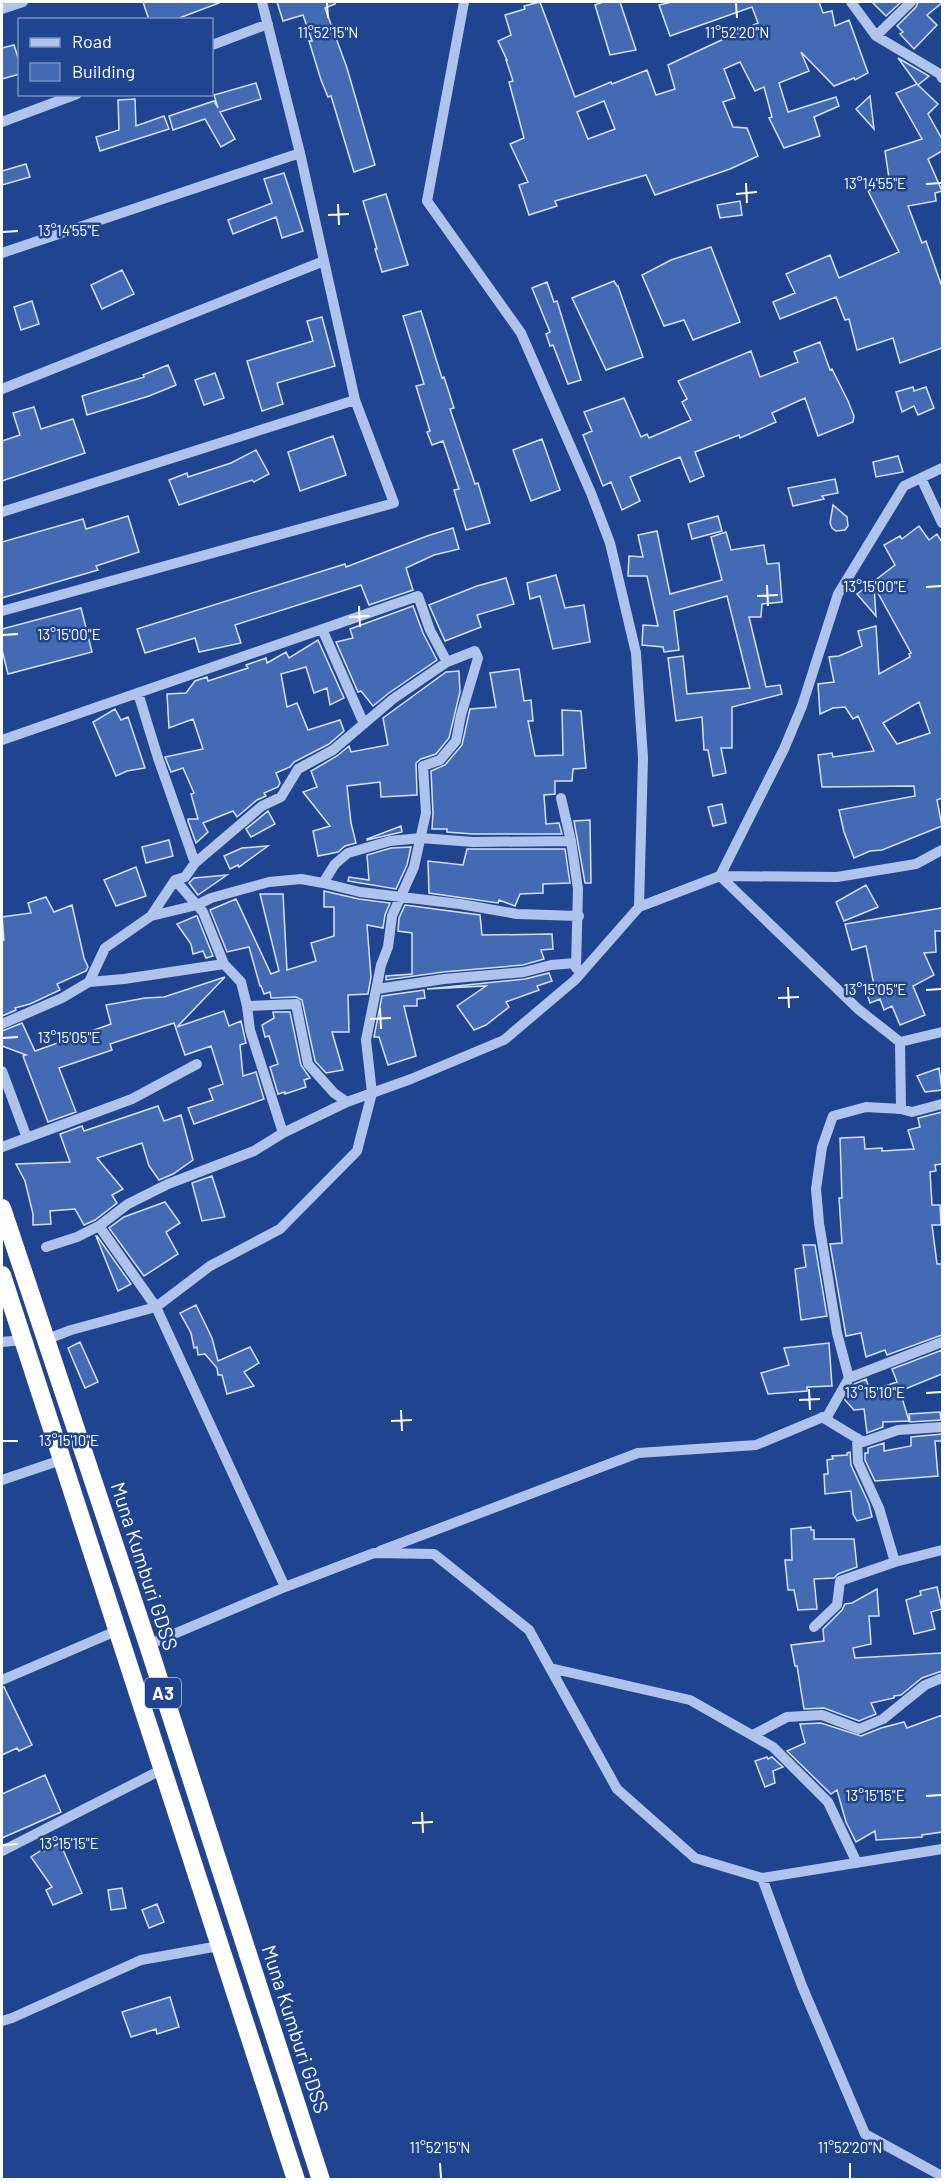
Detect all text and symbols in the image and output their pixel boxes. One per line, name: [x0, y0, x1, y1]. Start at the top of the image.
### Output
legend: [18, 18, 213, 96]
text: 11°52'15"N: [297, 23, 359, 41]
text: 11°52'20"N: [705, 23, 769, 41]
text: Road: [72, 30, 112, 52]
text: Building: [72, 60, 135, 82]
text: 13°14'55"E: [844, 174, 906, 192]
text: 13°14'55"E: [38, 221, 100, 239]
text: 13°15'00"E: [843, 577, 907, 595]
text: 13°15'00"E: [37, 625, 101, 643]
text: 13°15'05"E: [844, 980, 906, 998]
text: 13°15'05"E: [38, 1028, 100, 1046]
text: 13°15'10"E: [845, 1383, 905, 1401]
text: 13°15'10"E: [39, 1431, 99, 1449]
street label: Muna Kumburi GDSS: [106, 1479, 184, 1653]
road number: A3: [145, 1678, 181, 1708]
text: 13°15'15"E: [845, 1786, 905, 1804]
text: 13°15'15"E: [39, 1834, 99, 1852]
street label: Muna Kumburi GDSS: [257, 1942, 335, 2116]
text: 11°52'15"N: [409, 2138, 471, 2156]
text: 11°52'20"N: [818, 2138, 882, 2156]

